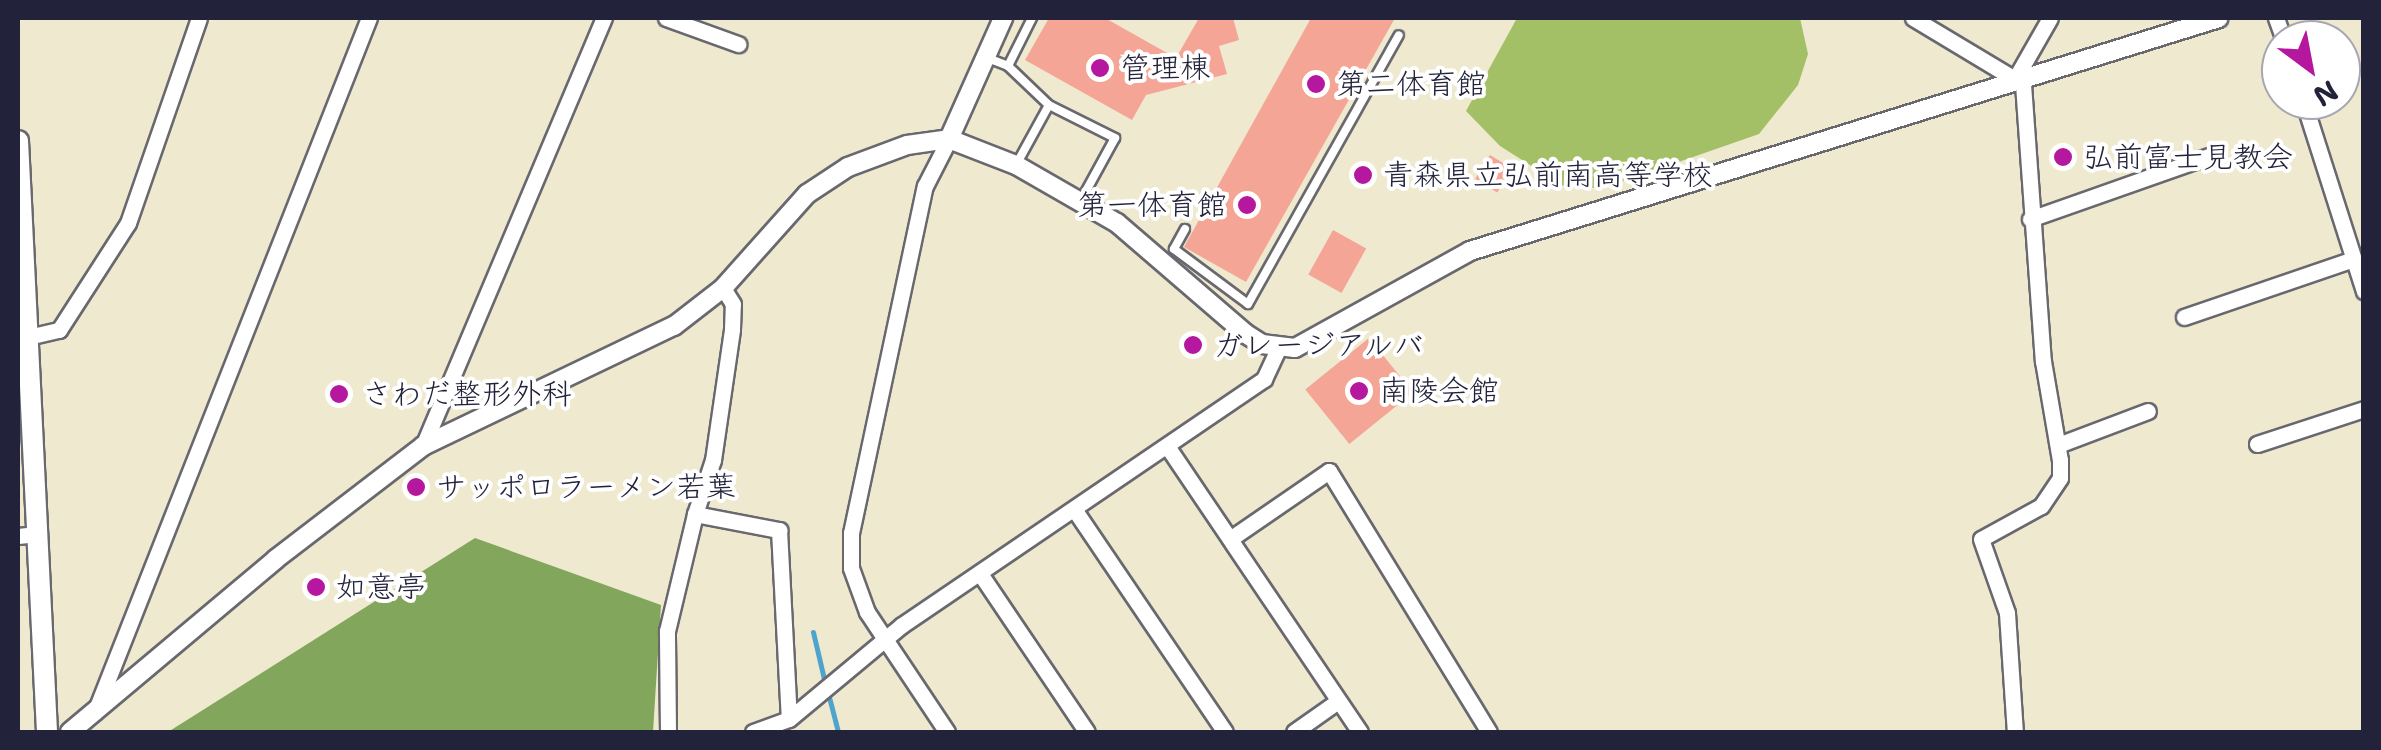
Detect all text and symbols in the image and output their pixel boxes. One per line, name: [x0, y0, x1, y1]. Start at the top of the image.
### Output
north arrow: [2261, 20, 2361, 120]
place label: 管理棟: [1120, 50, 1210, 86]
marker: 管理棟: [1089, 57, 1111, 79]
place label: 第二体育館: [1336, 66, 1486, 102]
text: N: [2306, 72, 2345, 116]
marker: 第二体育館: [1305, 73, 1327, 95]
place label: 弘前富士見教会: [2083, 139, 2293, 175]
marker: 弘前富士見教会: [2052, 146, 2074, 168]
place label: 青森県立弘前南高等学校: [1383, 157, 1713, 193]
marker: 青森県立弘前南高等学校: [1352, 164, 1374, 186]
place label: 第一体育館: [1077, 187, 1227, 223]
marker: 第一体育館: [1236, 194, 1258, 216]
place label: ガレージアルバ: [1213, 327, 1424, 363]
marker: ガレージアルバ: [1182, 334, 1204, 356]
place label: 南陵会館: [1379, 373, 1499, 409]
place label: さわだ整形外科: [362, 376, 572, 412]
marker: 南陵会館: [1348, 380, 1370, 402]
marker: さわだ整形外科: [326, 381, 352, 407]
place label: サッポロラーメン若葉: [436, 469, 736, 505]
marker: サッポロラーメン若葉: [405, 476, 427, 498]
place label: 如意亭: [336, 569, 426, 605]
marker: 如意亭: [305, 576, 327, 598]

